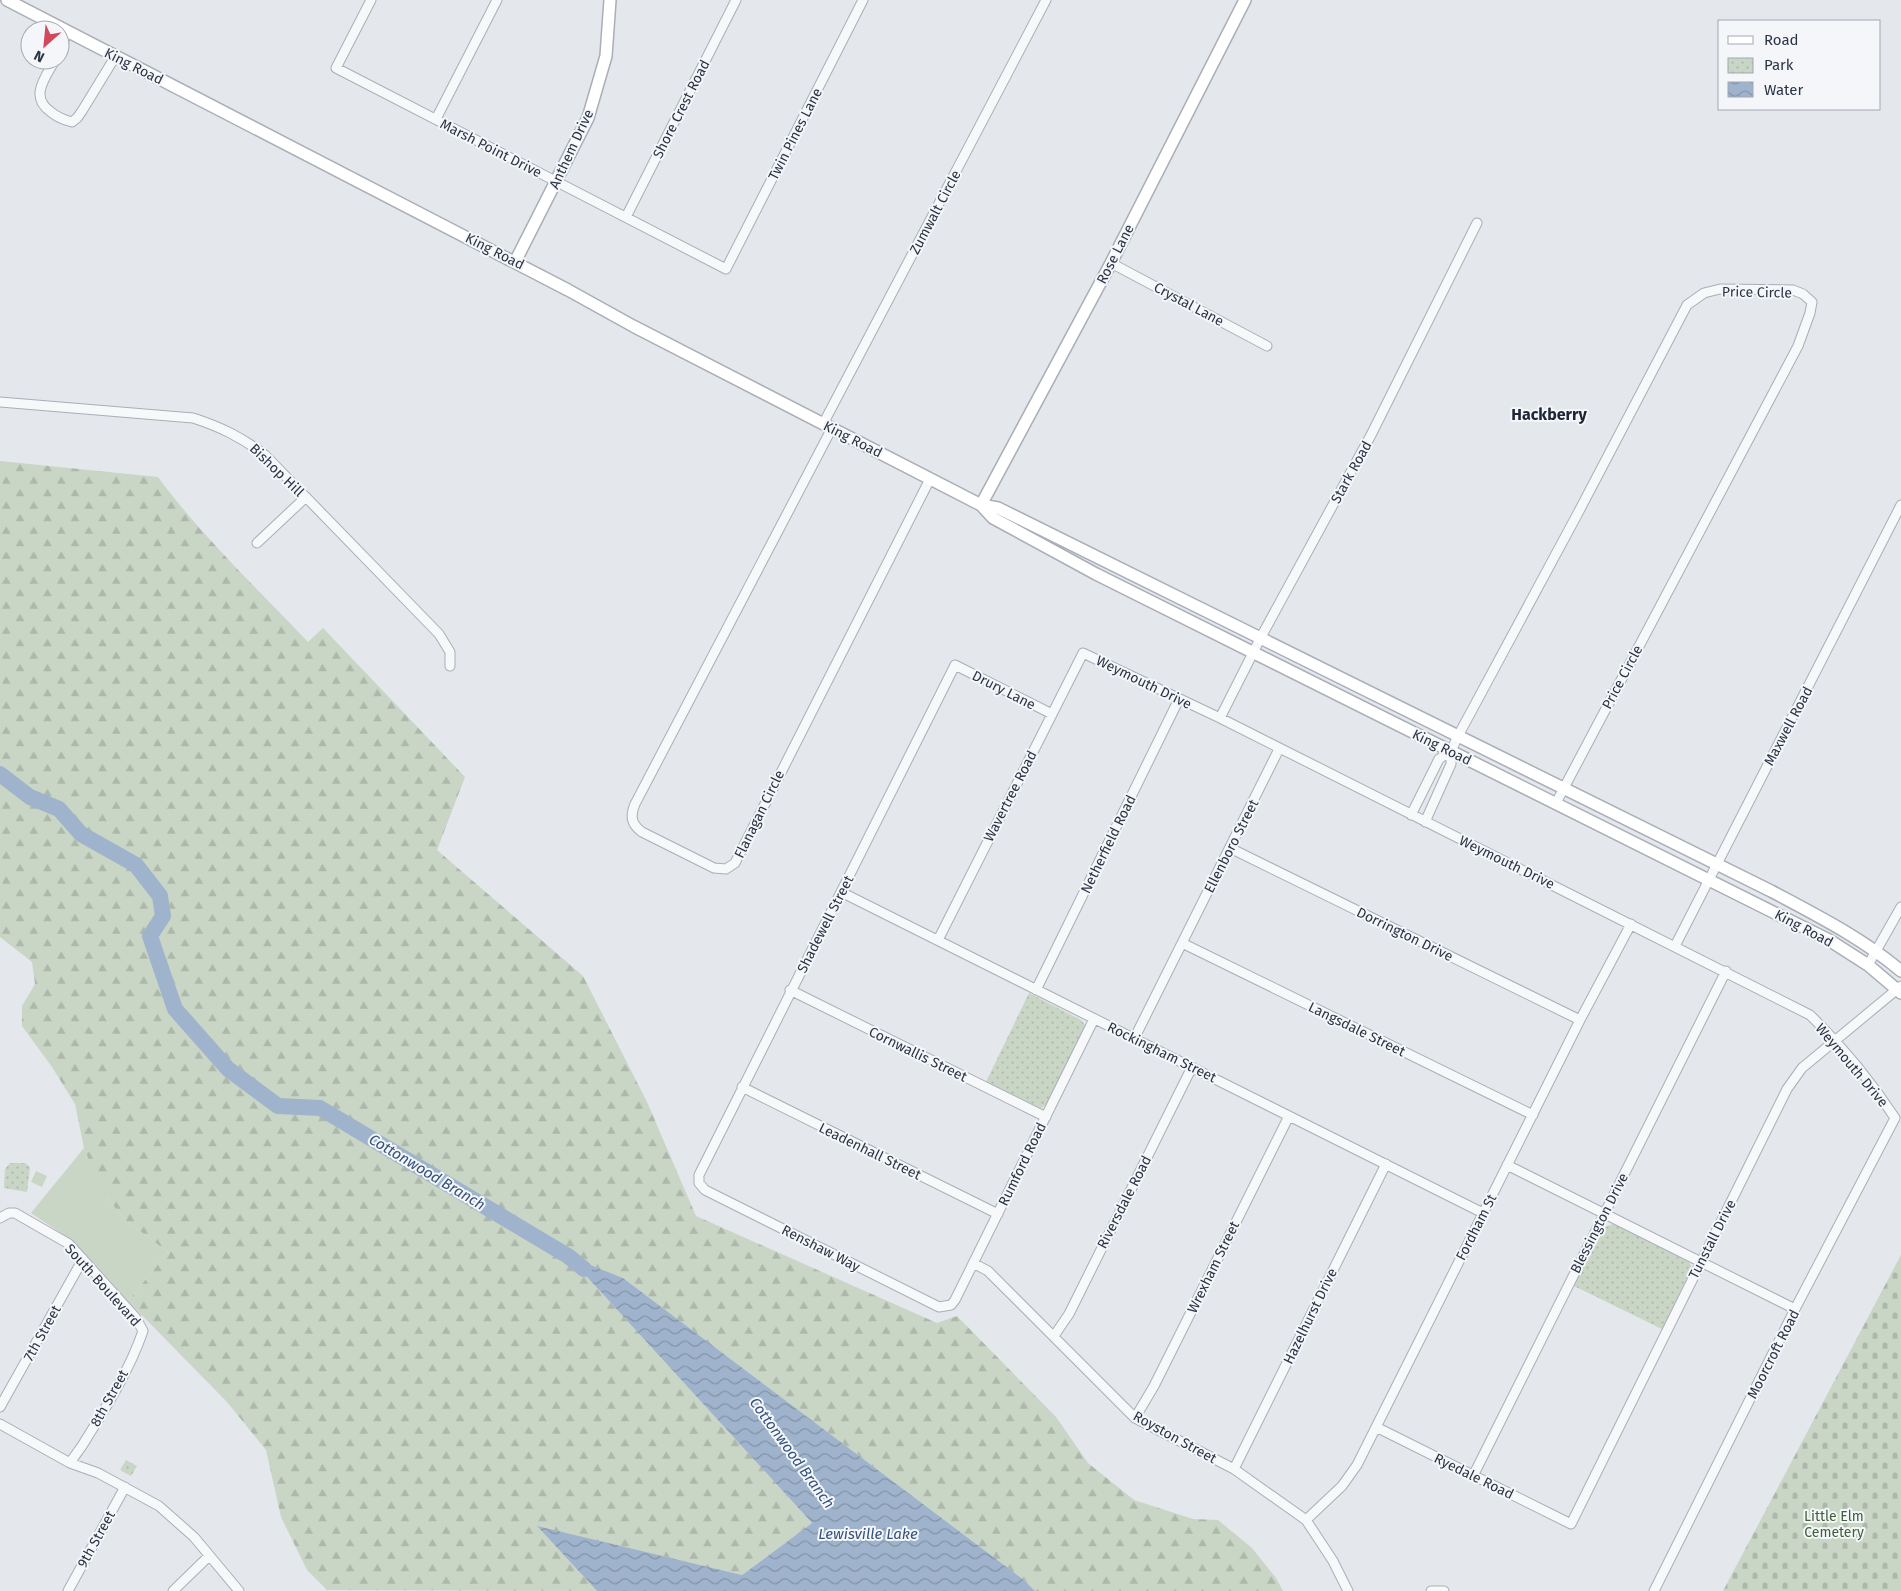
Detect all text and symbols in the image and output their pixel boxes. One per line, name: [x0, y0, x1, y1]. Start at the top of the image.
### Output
north arrow: [20, 20, 70, 70]
legend: [1718, 20, 1881, 110]
text: Road: [1764, 31, 1799, 49]
street label: King Road: [102, 44, 166, 88]
text: N: [31, 46, 47, 66]
text: Park: [1764, 56, 1794, 74]
street label: Shore Crest Road: [649, 57, 714, 161]
text: Water: [1764, 81, 1803, 99]
street label: Twin Pines Lane: [765, 85, 826, 183]
street label: Anthem Drive: [546, 107, 597, 192]
street label: Marsh Point Drive: [437, 115, 544, 181]
street label: Zumwalt Circle: [906, 167, 965, 257]
street label: Rose Lane: [1093, 222, 1138, 287]
street label: King Road: [463, 229, 527, 273]
street label: Crystal Lane: [1151, 279, 1227, 330]
street label: Price Circle: [1722, 283, 1792, 302]
district label: Hackberry: [1511, 405, 1587, 424]
street label: King Road: [821, 417, 885, 461]
street label: Stark Road: [1327, 438, 1376, 506]
street label: Bishop Hill: [246, 440, 307, 500]
street label: Price Circle: [1598, 642, 1646, 712]
street label: Weymouth Drive: [1093, 652, 1194, 713]
street label: Drury Lane: [969, 667, 1038, 714]
street label: Maxwell Road: [1760, 684, 1816, 769]
street label: King Road: [1409, 726, 1474, 769]
street label: Wavertree Road: [980, 748, 1041, 845]
street label: Flanagan Circle: [731, 767, 788, 861]
street label: Netherfield Road: [1077, 792, 1140, 896]
street label: Ellenboro Street: [1201, 796, 1263, 896]
street label: Weymouth Drive: [1456, 832, 1557, 893]
street label: Shadewell Street: [794, 872, 858, 976]
street label: Dorrington Drive: [1354, 904, 1456, 965]
street label: King Road: [1772, 906, 1836, 951]
street label: Langsdale Street: [1306, 999, 1409, 1061]
street label: Rockingham Street: [1104, 1019, 1220, 1087]
street label: Weymouth Drive: [1812, 1020, 1892, 1111]
street label: Cornwallis Street: [866, 1023, 970, 1086]
street label: Leadenhall Street: [816, 1119, 924, 1184]
street label: Rumford Road: [995, 1120, 1050, 1209]
water label: Cottonwood Branch: [366, 1130, 488, 1214]
street label: Riversdale Road: [1094, 1153, 1155, 1252]
street label: Blessington Drive: [1567, 1170, 1632, 1276]
street label: Fordham St: [1452, 1190, 1501, 1263]
street label: Tunstall Drive: [1685, 1197, 1740, 1282]
street label: Wrexham Street: [1184, 1218, 1243, 1316]
street label: Renshaw Way: [779, 1221, 863, 1275]
street label: South Boulevard: [61, 1241, 144, 1330]
street label: Hazelhurst Drive: [1280, 1265, 1341, 1367]
street label: 7th Street: [20, 1302, 65, 1364]
street label: Moorcroft Road: [1744, 1307, 1803, 1402]
street label: 8th Street: [87, 1366, 133, 1430]
water label: Cottonwood Branch: [746, 1394, 838, 1512]
street label: Royston Street: [1130, 1408, 1220, 1468]
street label: Ryedale Road: [1431, 1450, 1516, 1503]
street label: 9th Street: [74, 1507, 119, 1571]
park label: Little Elm Cemetery: [1804, 1508, 1864, 1541]
water label: Lewisville Lake: [818, 1525, 918, 1543]

